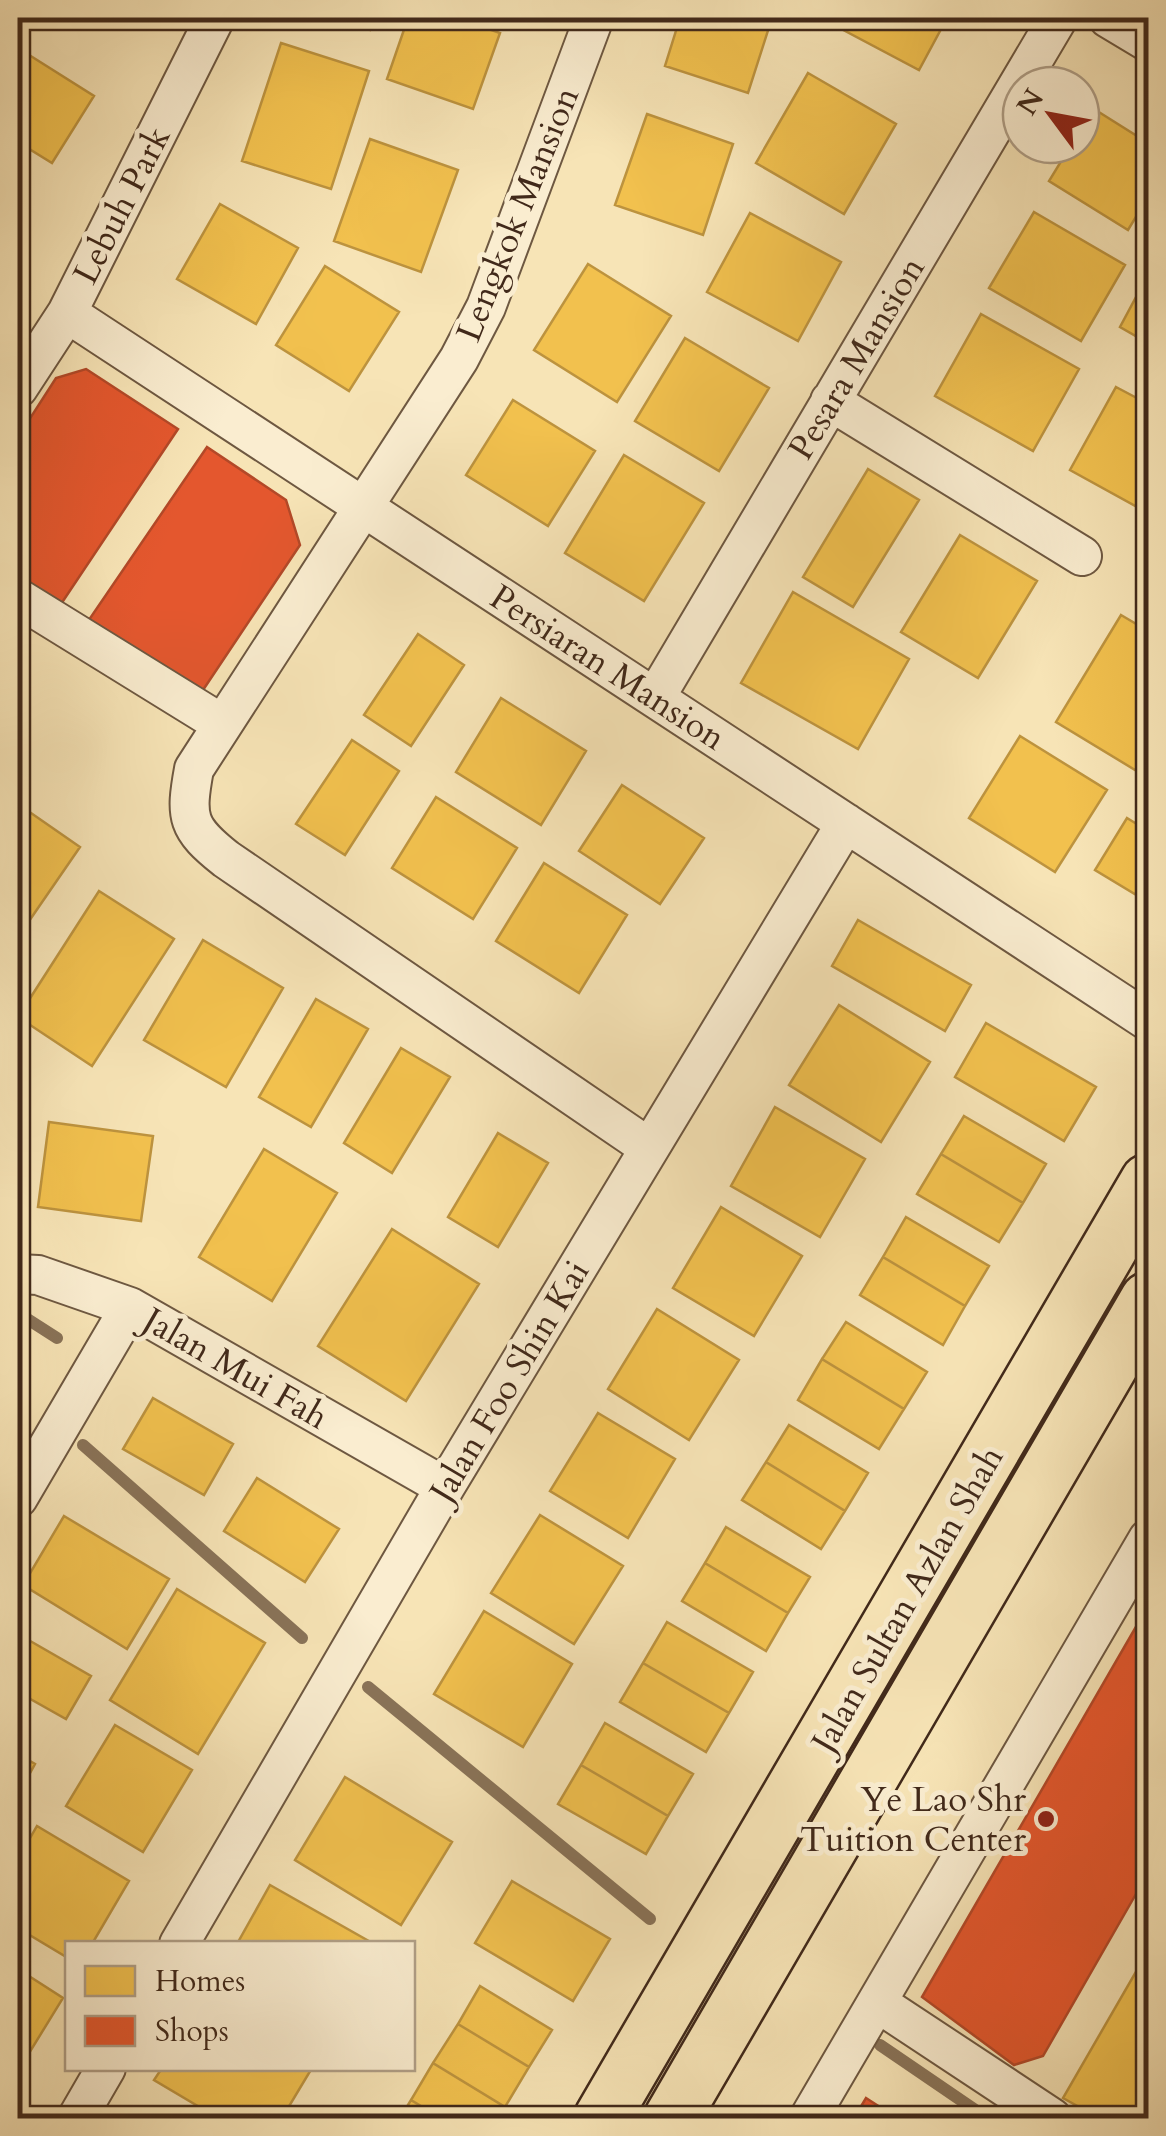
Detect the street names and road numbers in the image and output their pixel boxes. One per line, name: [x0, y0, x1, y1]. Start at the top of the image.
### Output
street label: Lengkok Mansion: [445, 80, 591, 349]
street label: Lebuh Park: [62, 118, 182, 293]
street label: Pesara Mansion: [777, 248, 936, 469]
street label: Persiaran Mansion: [481, 574, 734, 762]
street label: Jalan Foo Shin Kai: [416, 1252, 601, 1516]
street label: Jalan Mui Fah: [130, 1294, 337, 1441]
street label: Jalan Sultan Azlan Shah: [798, 1438, 1015, 1766]

